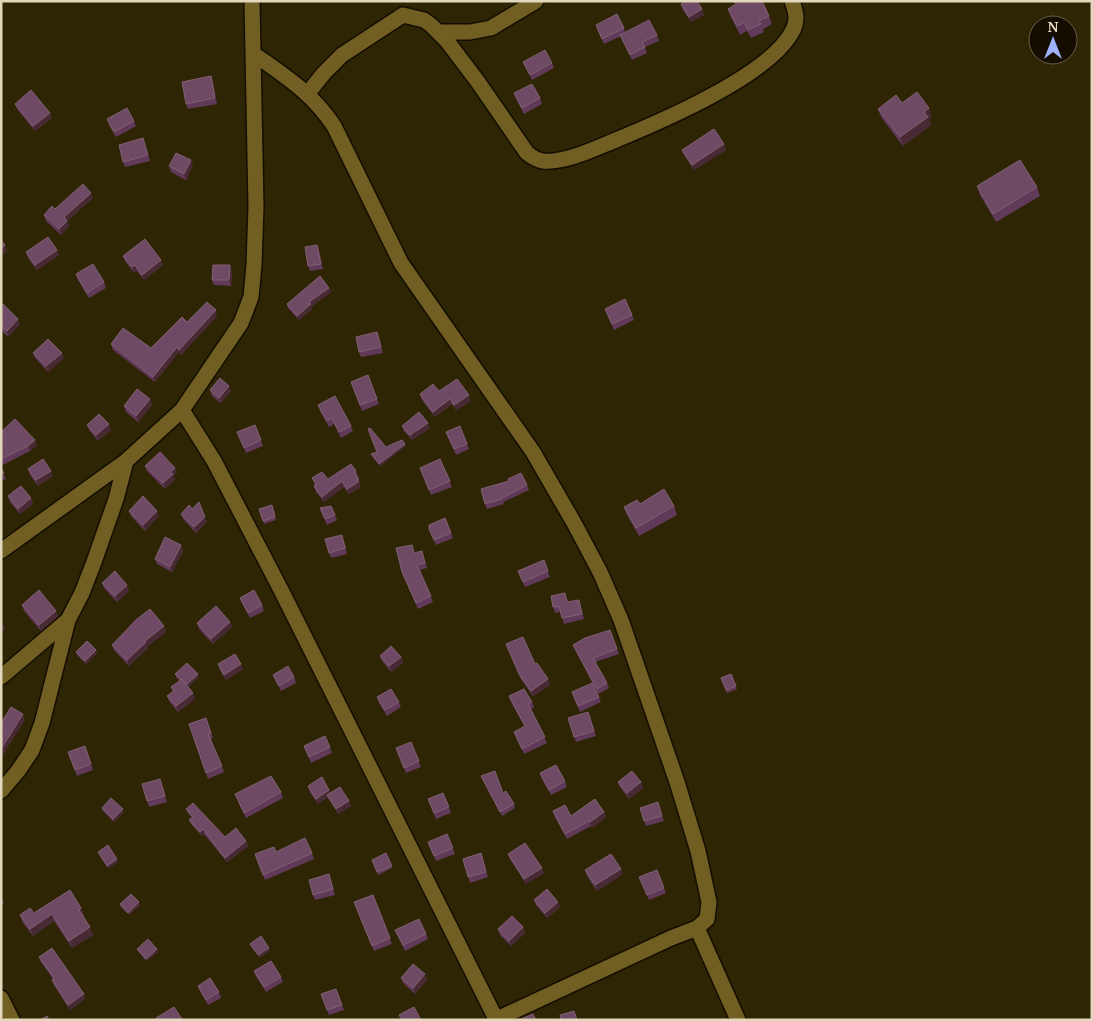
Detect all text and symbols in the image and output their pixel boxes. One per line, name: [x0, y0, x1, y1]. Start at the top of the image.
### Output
north arrow: [1028, 15, 1078, 65]
text: N: [1047, 17, 1059, 36]

